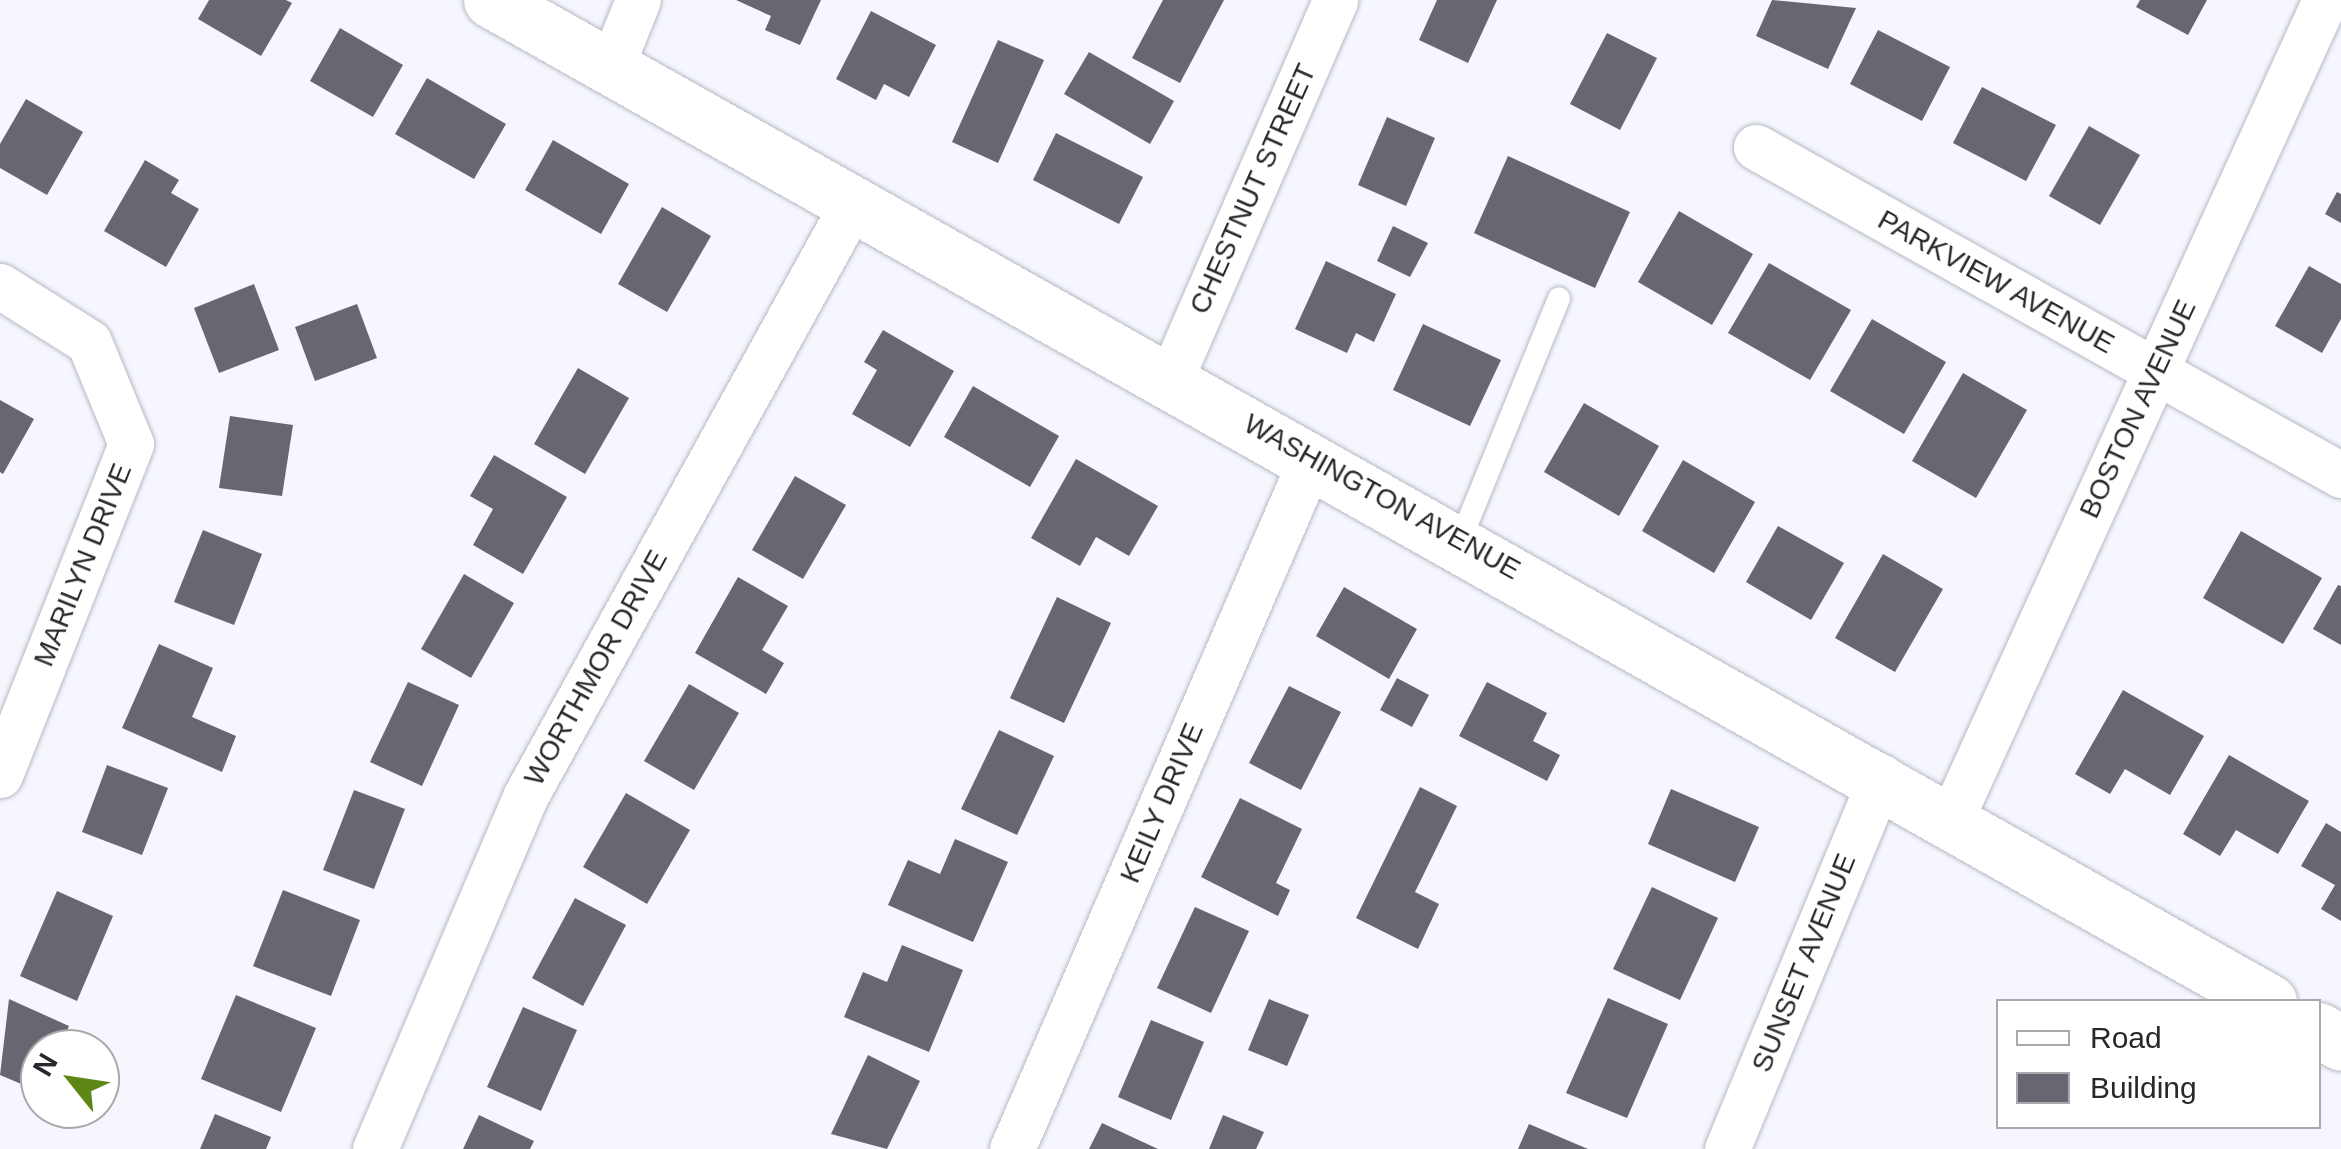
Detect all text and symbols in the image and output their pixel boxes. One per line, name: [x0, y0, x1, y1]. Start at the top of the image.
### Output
street label: CHESTNUT STREET: [1183, 59, 1323, 319]
street label: PARKVIEW AVENUE: [1871, 203, 2121, 361]
street label: BOSTON AVENUE: [2072, 294, 2204, 524]
street label: WASHINGTON AVENUE: [1237, 407, 1527, 587]
street label: MARILYN DRIVE: [27, 459, 139, 671]
street label: WORTHMOR DRIVE: [517, 544, 675, 792]
street label: KEILY DRIVE: [1113, 718, 1211, 888]
street label: SUNSET AVENUE: [1745, 848, 1863, 1078]
legend: [1996, 999, 2321, 1129]
text: Road: [2090, 1021, 2162, 1054]
north arrow: [20, 1029, 120, 1129]
text: N: [27, 1048, 64, 1081]
text: Building: [2090, 1071, 2197, 1104]

